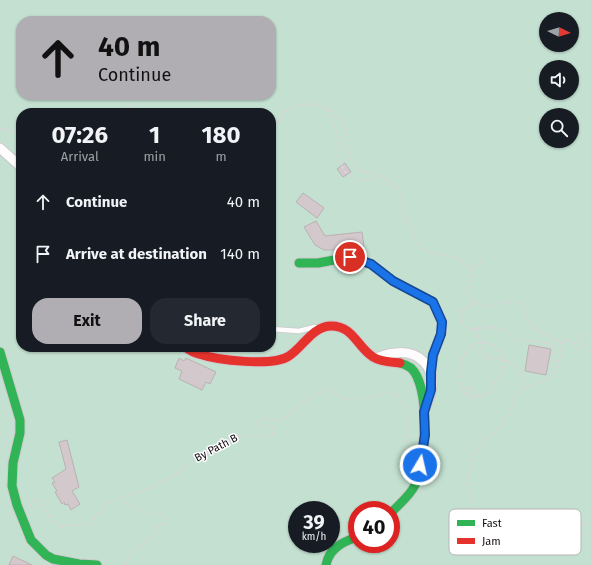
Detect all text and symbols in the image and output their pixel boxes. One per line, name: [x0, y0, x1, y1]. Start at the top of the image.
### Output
north arrow: [539, 12, 579, 52]
map controls: [539, 12, 579, 148]
text: 40 m: [98, 30, 161, 63]
icon: ahead: [32, 32, 84, 84]
button: sound: [539, 60, 579, 100]
text: Continue: [98, 64, 171, 86]
button: search: [539, 108, 579, 148]
text: 07:26: [51, 121, 108, 149]
text: 1: [149, 121, 160, 149]
text: 180: [201, 121, 241, 149]
text: Arrival: [61, 149, 99, 164]
text: min: [143, 149, 166, 164]
text: m: [215, 149, 227, 164]
icon: ahead: [32, 191, 54, 213]
text: Continue: [66, 193, 127, 211]
text: 40 m: [227, 193, 260, 211]
pin: [333, 240, 367, 274]
icon: arrive: [32, 243, 54, 265]
text: Arrive at destination: [66, 245, 207, 263]
text: 140 m: [220, 245, 260, 263]
icon: arrive: [339, 246, 361, 268]
button: Exit: [32, 298, 142, 344]
button: Share: [150, 298, 260, 344]
street label: By Path B: [192, 431, 240, 465]
position arrow: [399, 444, 441, 486]
speed limit sign: 40: [348, 501, 400, 553]
legend: [449, 509, 581, 555]
text: 39: [303, 510, 325, 534]
text: Fast: [482, 517, 502, 530]
text: km/h: [302, 531, 326, 543]
text: Jam: [482, 535, 501, 548]

